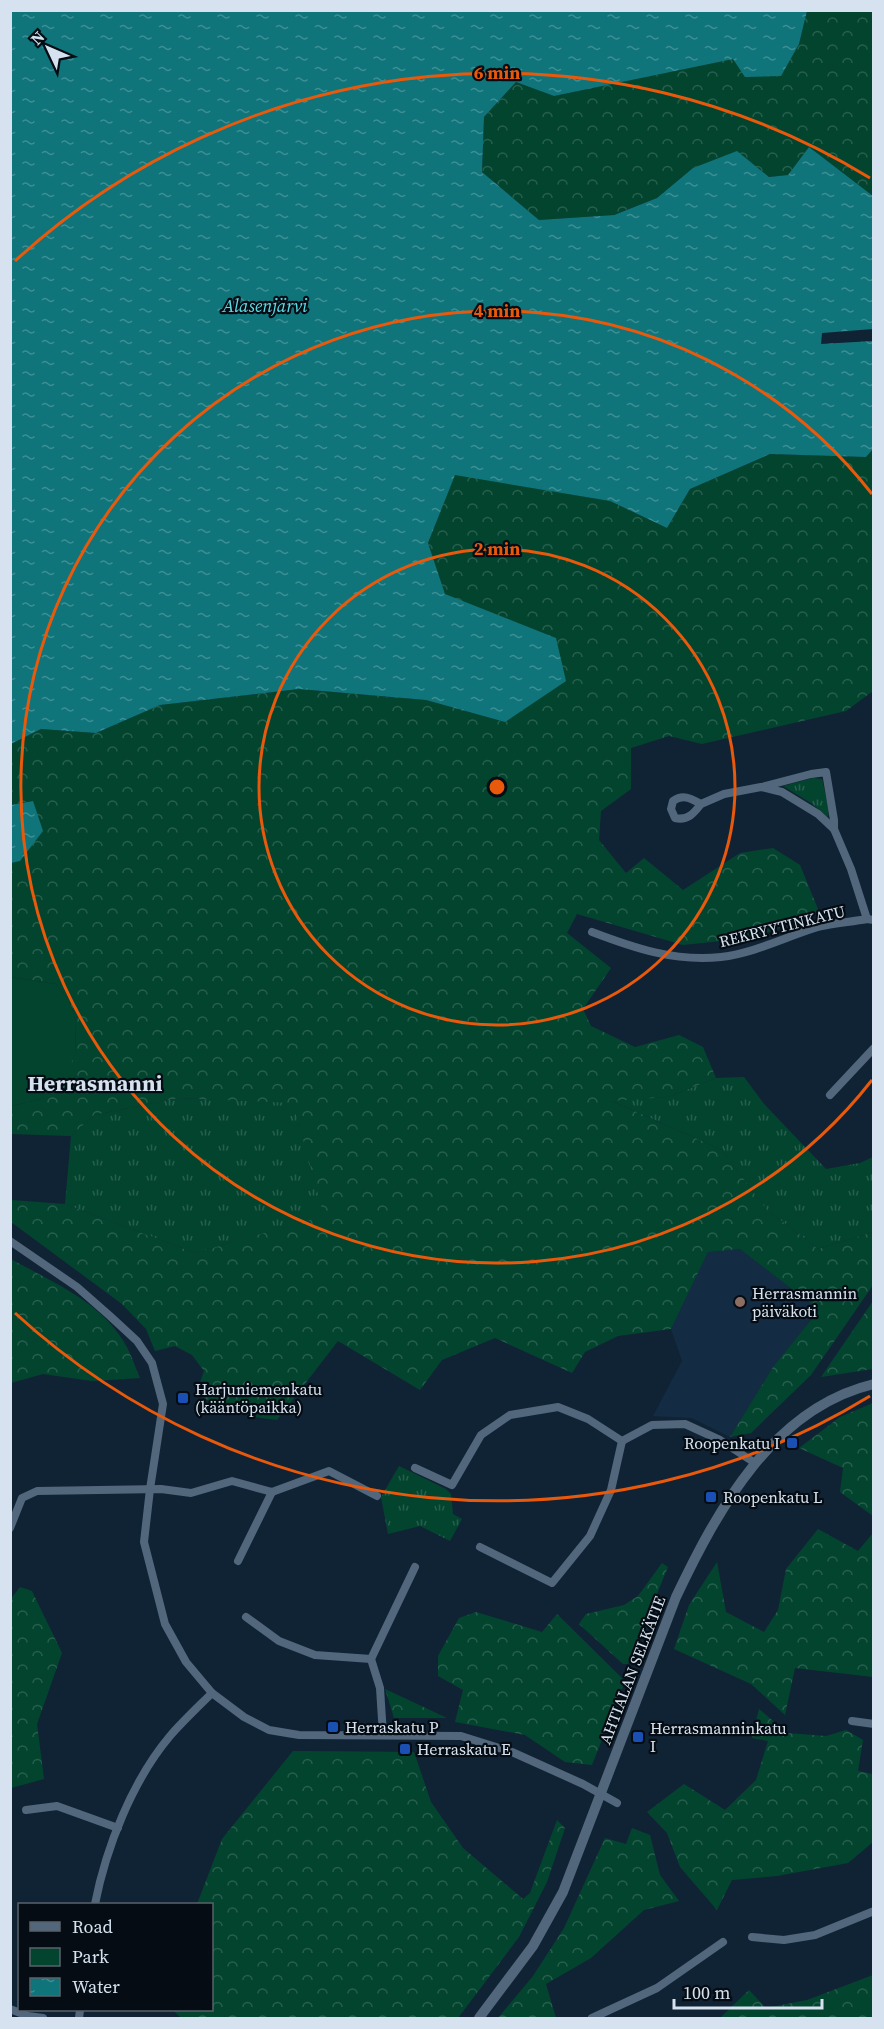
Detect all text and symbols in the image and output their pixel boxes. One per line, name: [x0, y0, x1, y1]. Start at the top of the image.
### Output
north arrow: [18, 18, 78, 78]
text: N: [25, 25, 49, 49]
text: 6 min: [474, 60, 520, 85]
water label: Alasenjärvi: [221, 293, 308, 318]
text: 4 min: [474, 298, 520, 323]
text: 2 min: [474, 536, 520, 561]
centre of rings: [487, 777, 507, 797]
street label: REKRYYTINKATU: [717, 900, 848, 952]
district label: Herrasmanni: [28, 1068, 162, 1098]
place label: Herrasmannin päiväkoti: [752, 1282, 858, 1322]
marker: Herrasmannin päiväkoti: [733, 1295, 747, 1309]
place label: Harjuniemenkatu (kääntöpaikka): [195, 1378, 322, 1418]
marker: Harjuniemenkatu (kääntöpaikka): [176, 1391, 190, 1405]
place label: Roopenkatu I: [684, 1432, 780, 1454]
marker: Roopenkatu I: [785, 1436, 799, 1450]
place label: Roopenkatu L: [723, 1486, 823, 1508]
marker: Roopenkatu L: [704, 1490, 718, 1504]
street label: AHTIALAN SELKÄTIE: [594, 1592, 671, 1747]
place label: Herraskatu P: [345, 1716, 439, 1738]
place label: Herrasmanninkatu I: [650, 1717, 787, 1757]
marker: Herraskatu P: [326, 1720, 340, 1734]
marker: Herrasmanninkatu I: [631, 1730, 645, 1744]
place label: Herraskatu E: [417, 1738, 511, 1760]
marker: Herraskatu E: [398, 1742, 412, 1756]
legend: [18, 1903, 213, 2011]
text: Road: [72, 1914, 113, 1939]
text: Park: [72, 1944, 109, 1969]
scale bar: [674, 1972, 822, 2010]
text: Water: [72, 1974, 120, 1999]
text: 100 m: [683, 1980, 730, 2005]

